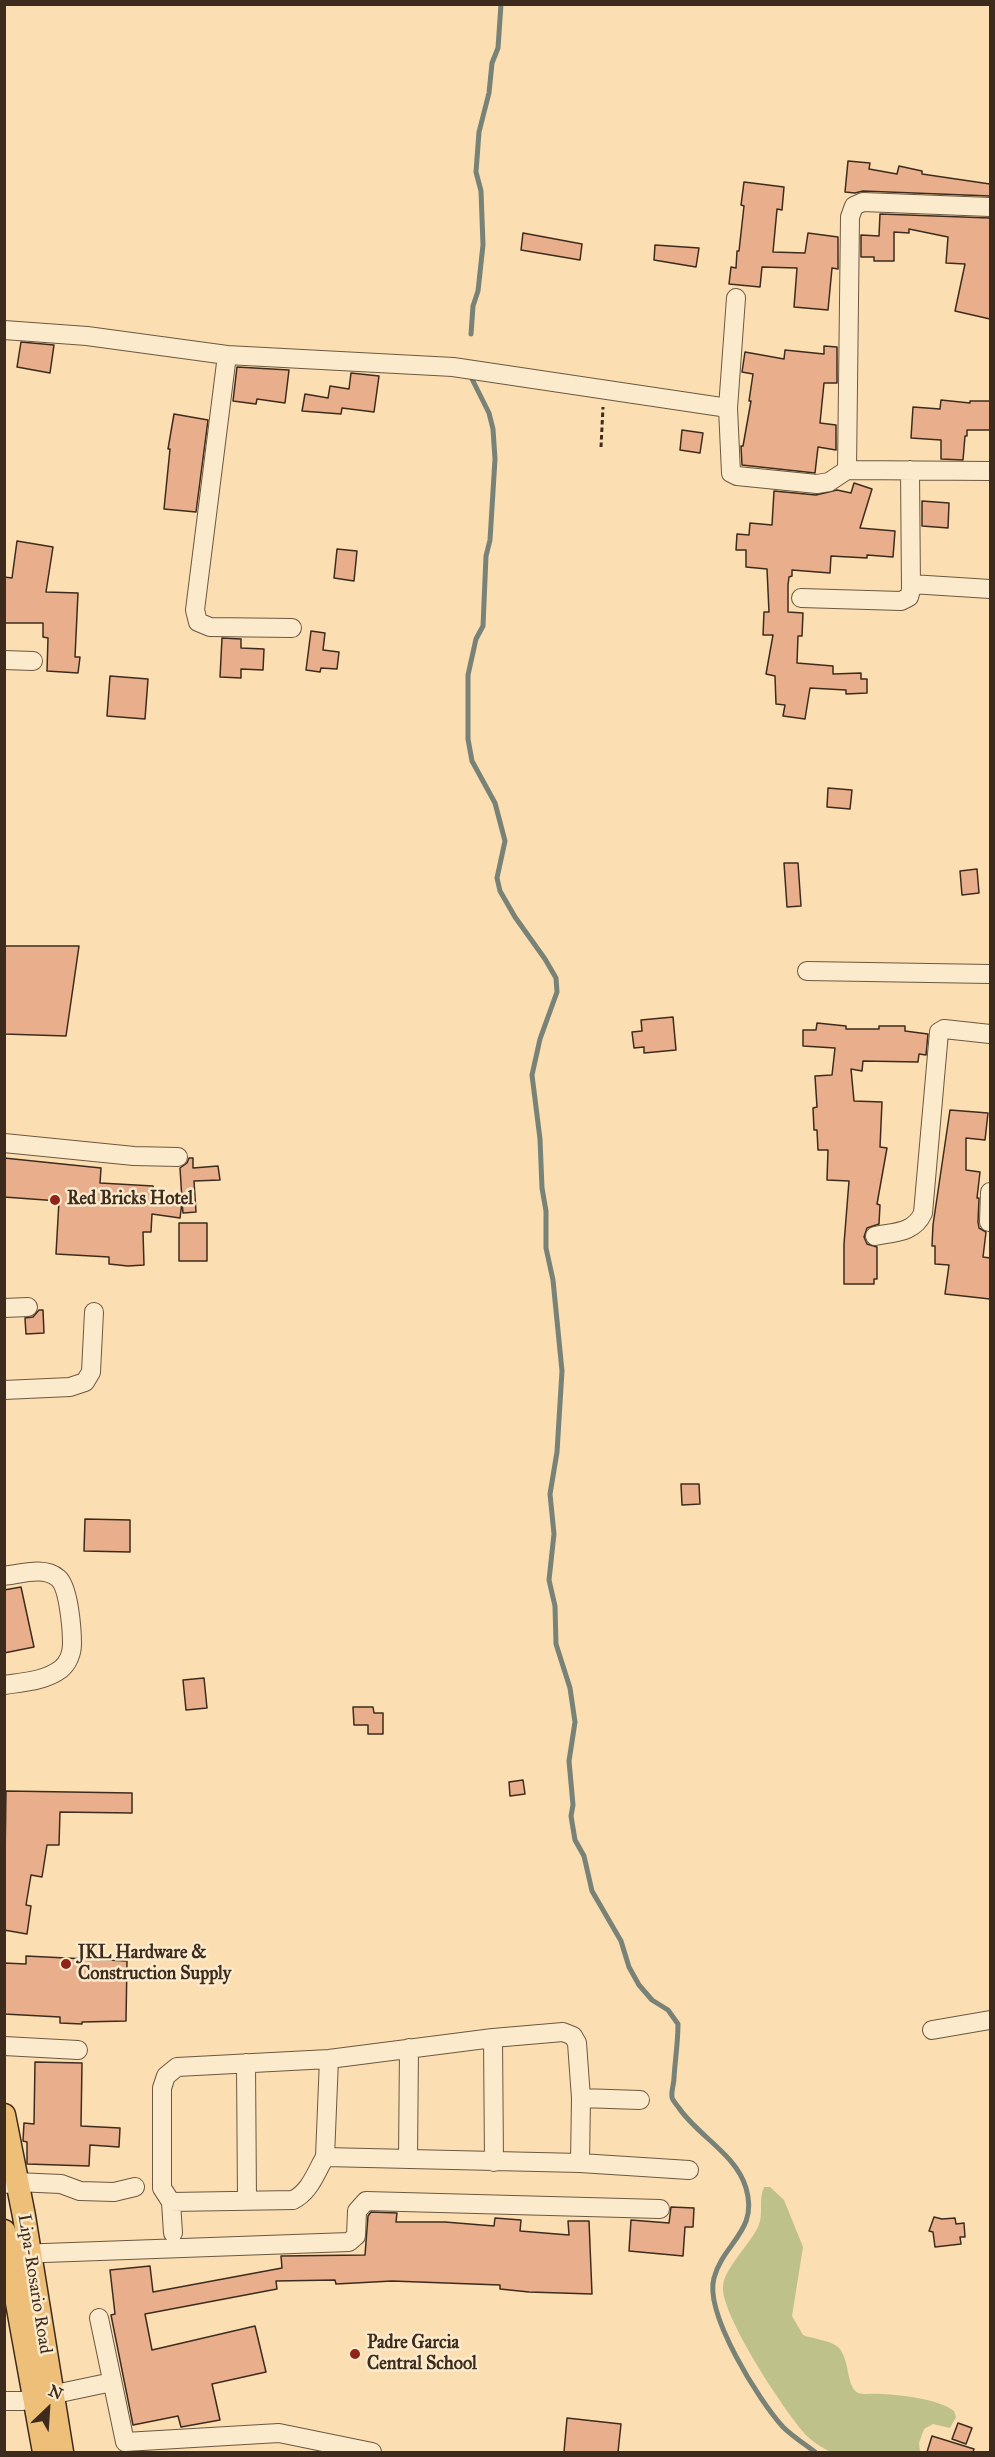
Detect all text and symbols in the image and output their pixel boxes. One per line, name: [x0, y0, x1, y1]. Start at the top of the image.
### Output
place label: Red Bricks Hotel: [67, 1189, 193, 1211]
marker: Red Bricks Hotel: [48, 1193, 62, 1207]
place label: JKL Hardware & Construction Supply: [78, 1943, 231, 1986]
marker: JKL Hardware & Construction Supply: [59, 1957, 73, 1971]
street label: Lipa-Rosario Road: [12, 2213, 56, 2355]
place label: Padre Garcia Central School: [367, 2333, 477, 2376]
marker: Padre Garcia Central School: [348, 2347, 362, 2361]
north arrow: [18, 2379, 78, 2439]
text: N: [46, 2381, 66, 2404]

